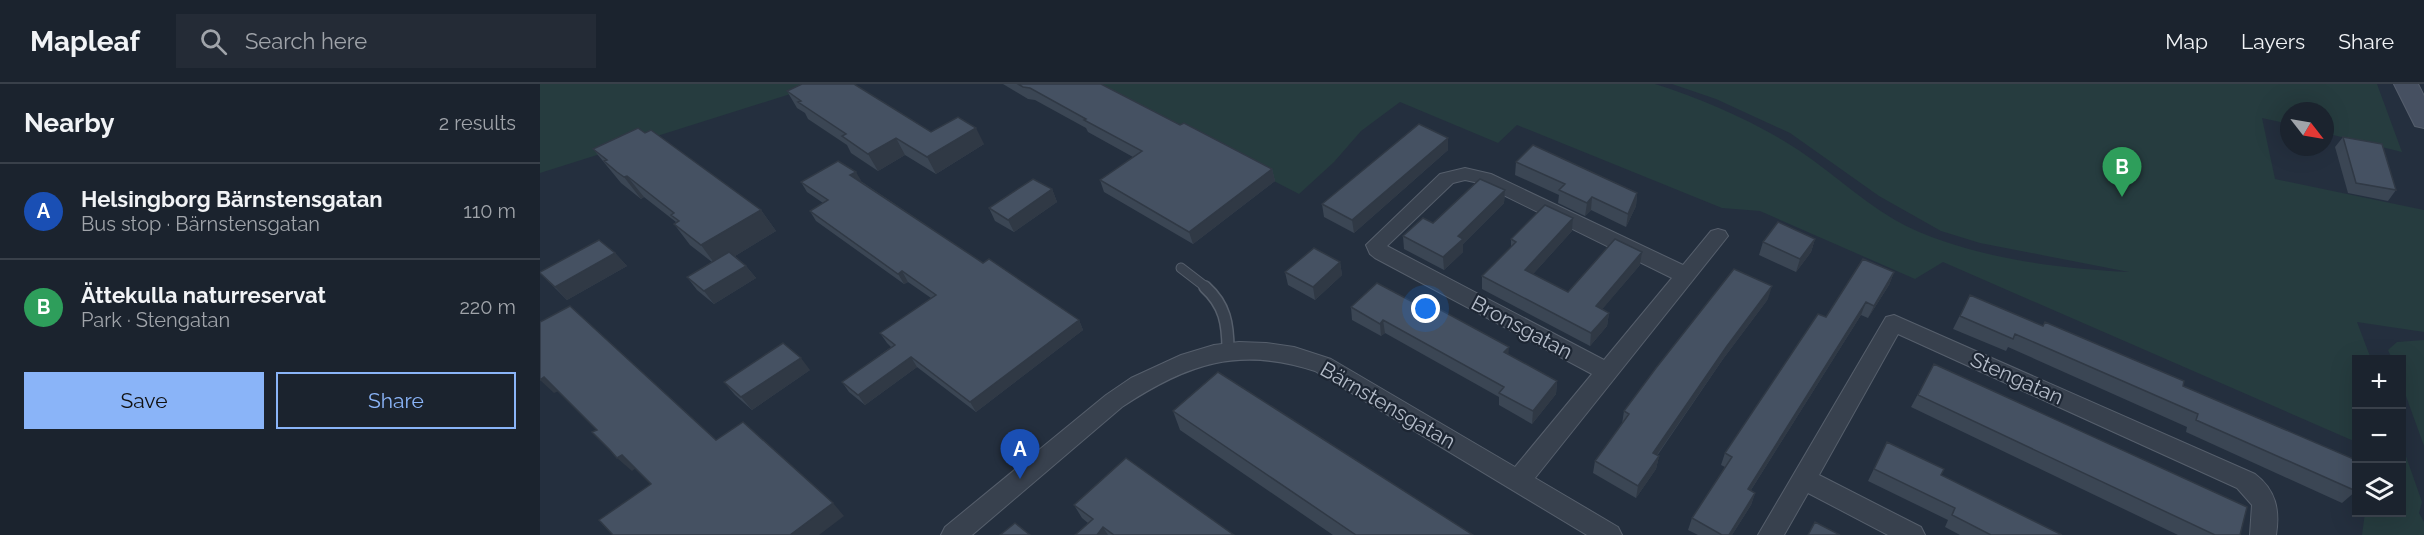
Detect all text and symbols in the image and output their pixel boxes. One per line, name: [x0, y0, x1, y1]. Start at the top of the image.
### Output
search box: [176, 14, 596, 68]
text: Mapleaf: [30, 25, 140, 58]
icon: search: [197, 25, 230, 58]
text: Search here: [245, 28, 367, 54]
text: Map: [2165, 29, 2208, 54]
text: Layers: [2241, 29, 2305, 54]
text: Share: [2338, 29, 2394, 54]
north arrow: [2280, 102, 2334, 156]
text: Nearby: [24, 108, 114, 138]
text: 2 results: [439, 111, 516, 135]
pin: B: [2102, 147, 2142, 197]
text: Helsingborg Bärnstensgatan: [81, 186, 383, 212]
text: A: [37, 199, 50, 223]
text: 110 m: [463, 199, 516, 223]
text: Bus stop · Bärnstensgatan: [81, 212, 320, 236]
text: Ättekulla naturreservat: [81, 282, 326, 308]
street label: Bronsgatan: [1467, 290, 1577, 364]
your location: [1411, 294, 1440, 323]
text: B: [37, 295, 50, 319]
text: 220 m: [459, 295, 516, 319]
text: Park · Stengatan: [81, 308, 230, 332]
street label: Stengatan: [1967, 346, 2067, 410]
map controls: [2352, 355, 2406, 517]
button: +: [2352, 355, 2406, 409]
street label: Bärnstensgatan: [1316, 356, 1460, 454]
button: Save: [24, 372, 264, 429]
button: Share: [276, 372, 516, 429]
button: −: [2352, 409, 2406, 463]
pin: A: [1000, 430, 1040, 479]
button: layers: [2352, 463, 2406, 517]

